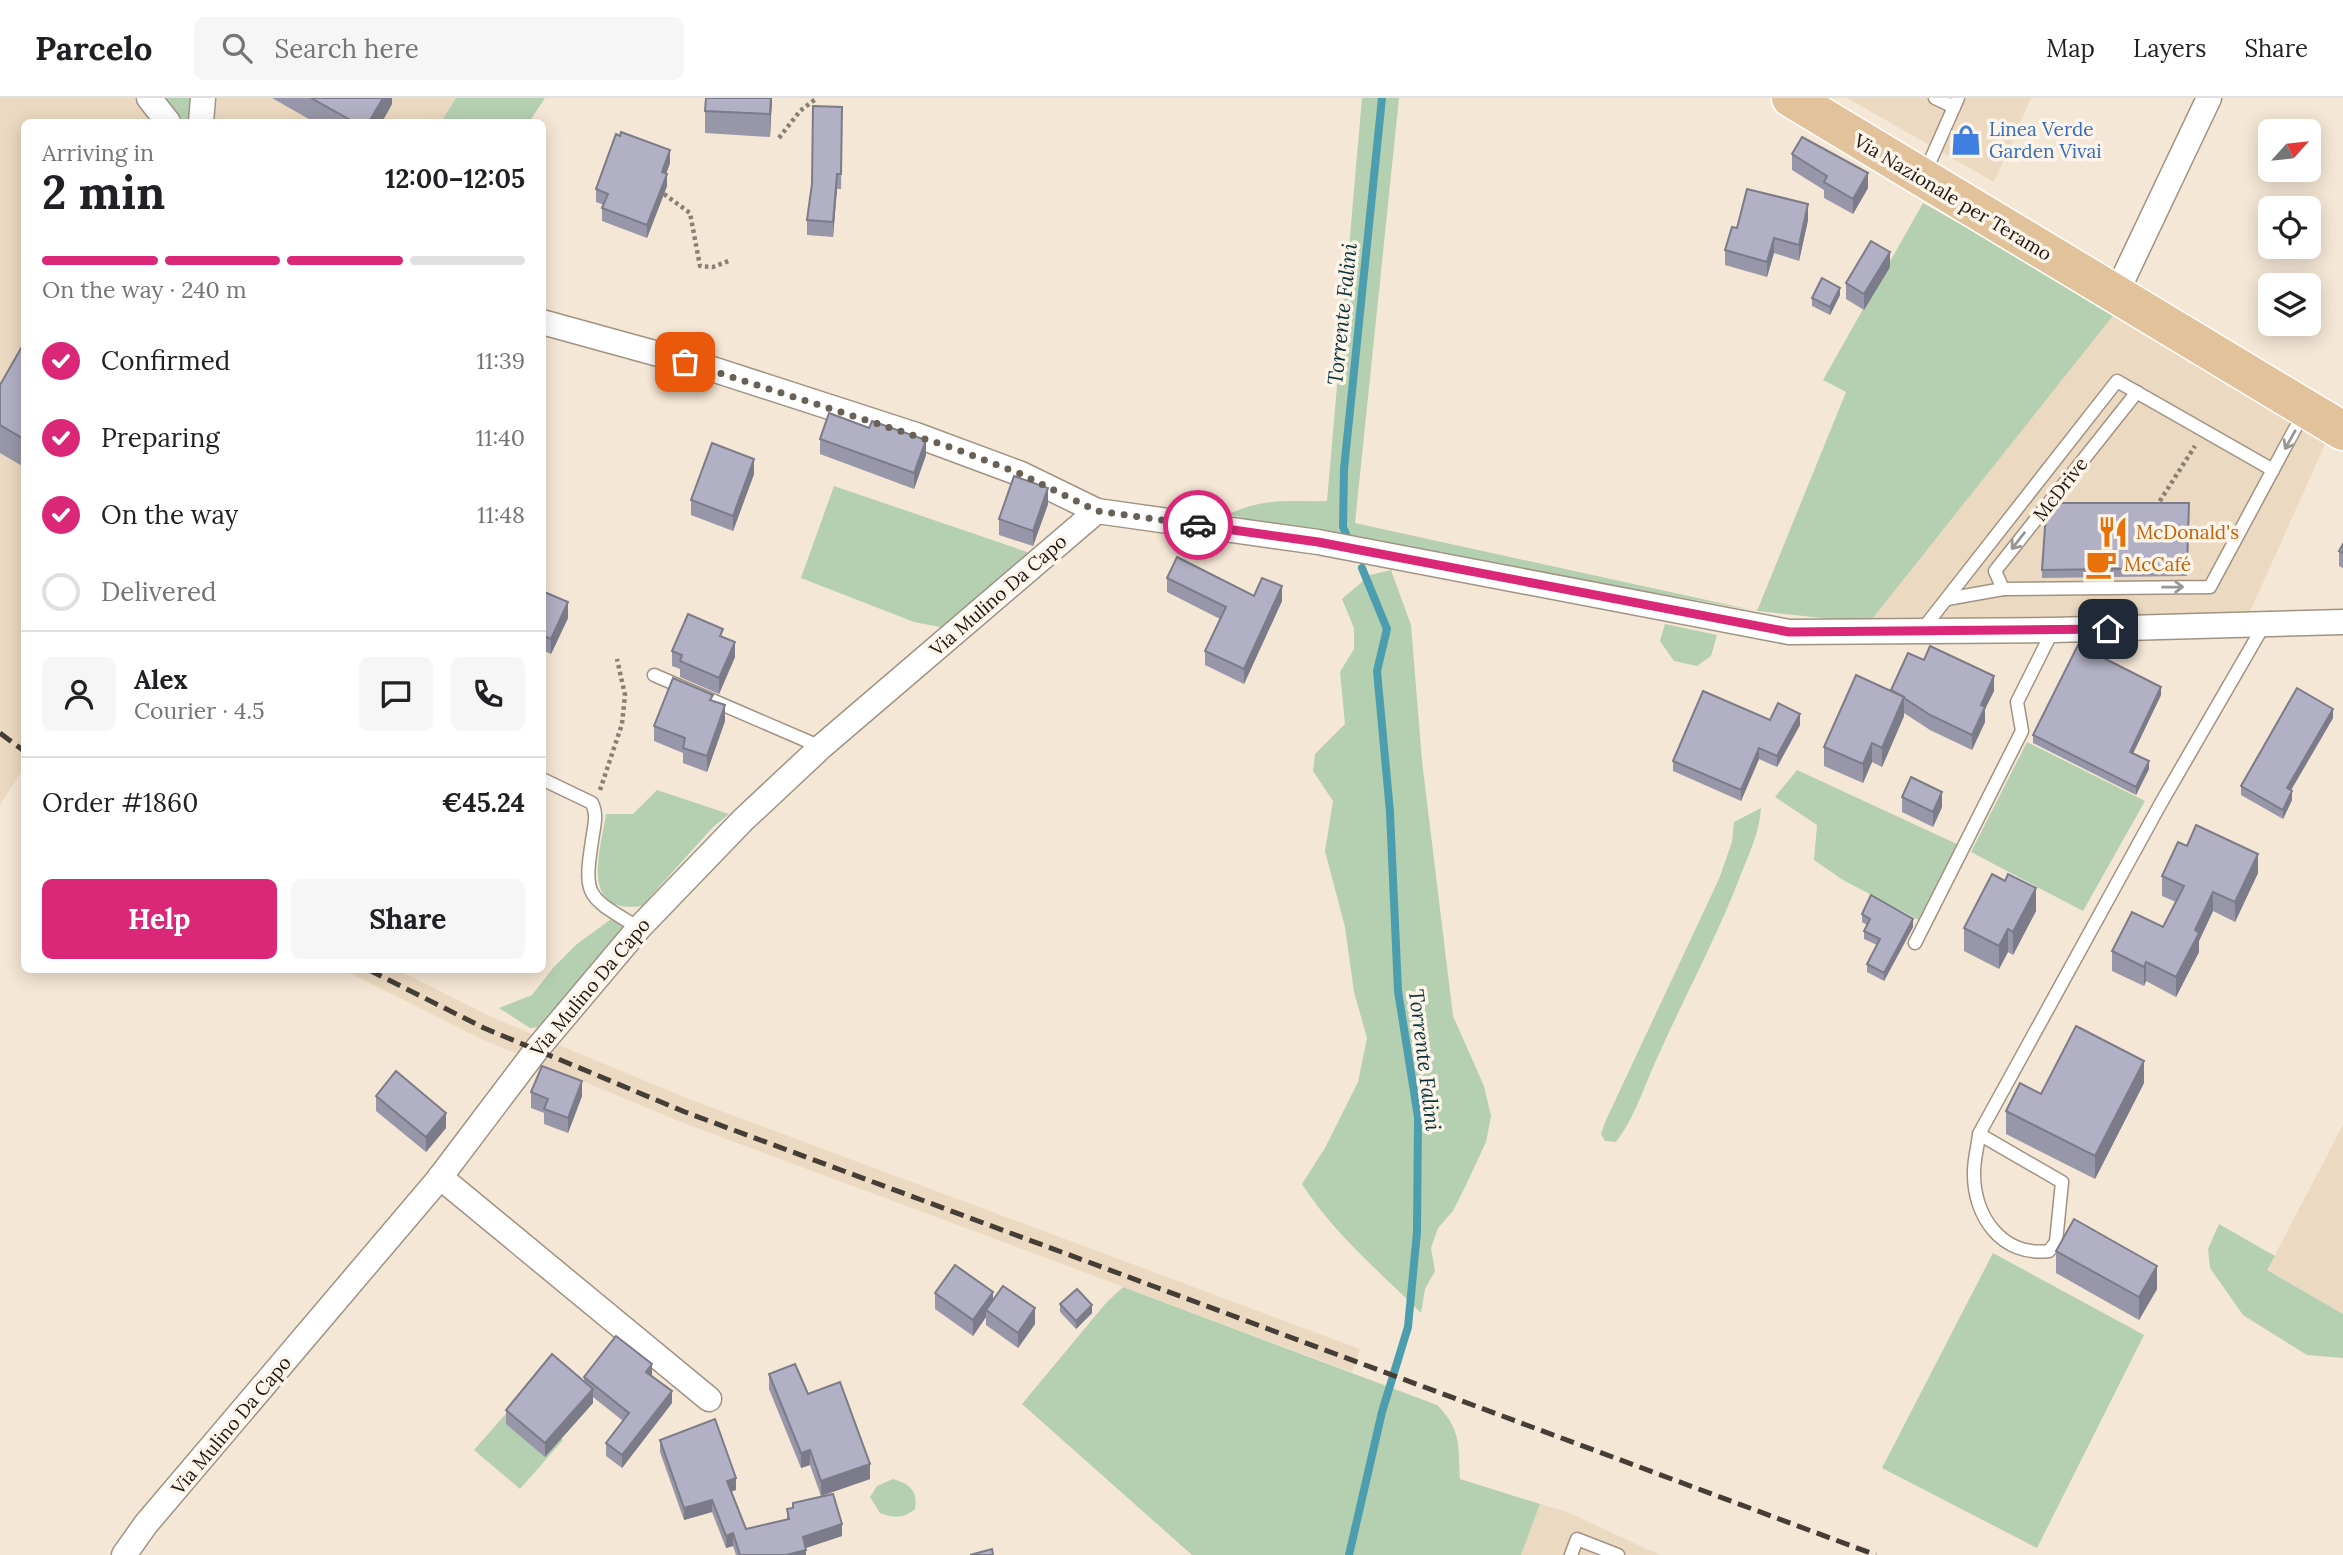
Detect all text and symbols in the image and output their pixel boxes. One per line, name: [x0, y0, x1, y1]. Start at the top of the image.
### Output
search box: [194, 17, 684, 80]
text: Parcelo: [35, 27, 152, 69]
icon: search: [218, 29, 256, 67]
text: Search here: [274, 32, 419, 65]
text: Map: [2046, 33, 2095, 64]
text: Layers: [2133, 33, 2206, 64]
text: Share: [2244, 33, 2308, 64]
place label: Linea Verde Garden Vivai: [1989, 117, 2102, 163]
north arrow: [2258, 119, 2320, 182]
map controls: [2258, 119, 2321, 336]
shop icon: Linea Verde Garden Vivai: [1949, 123, 1983, 157]
street label: Via Nazionale per Teramo: [1849, 128, 2056, 266]
text: Arriving in: [42, 138, 154, 167]
text: 12:00–12:05: [385, 162, 525, 195]
text: 2 min: [42, 163, 165, 222]
button: locate: [2258, 196, 2321, 259]
water label: Torrente Falini: [1321, 241, 1363, 386]
button: layers: [2258, 273, 2321, 336]
text: On the way · 240 m: [42, 275, 247, 304]
pin: [655, 332, 715, 392]
icon: check: [42, 342, 80, 380]
icon: bag: [666, 343, 704, 381]
text: Confirmed: [101, 344, 230, 377]
text: 11:39: [476, 346, 525, 375]
icon: check: [42, 419, 80, 457]
text: Preparing: [101, 421, 220, 454]
text: 11:40: [476, 423, 525, 452]
one-way arrow: [2283, 429, 2296, 450]
street label: McDrive: [2028, 452, 2092, 526]
courier: [1163, 490, 1233, 560]
icon: check: [42, 496, 80, 534]
text: On the way: [101, 498, 238, 531]
text: 11:48: [477, 500, 525, 529]
icon: car: [1179, 506, 1217, 544]
restaurant icon: McDonald's: [2096, 515, 2130, 549]
place label: McDonald's: [2136, 520, 2239, 544]
street label: Via Mulino Da Capo: [924, 529, 1071, 662]
one-way arrow: [2011, 532, 2026, 550]
cafe icon: McCafé: [2084, 547, 2118, 581]
place label: McCafé: [2124, 552, 2191, 576]
text: Delivered: [101, 575, 217, 608]
one-way arrow: [2161, 580, 2184, 594]
pin: [2078, 599, 2138, 659]
icon: home: [2089, 610, 2127, 648]
button: person: [42, 657, 116, 731]
button: chat: [359, 657, 433, 731]
button: phone: [451, 657, 525, 731]
text: Alex: [134, 663, 188, 696]
text: Courier · 4.5: [134, 696, 265, 725]
text: Order #1860: [42, 786, 198, 819]
text: €45.24: [442, 786, 525, 819]
button: Help: [42, 879, 277, 959]
button: Share: [291, 879, 525, 959]
street label: Via Mulino Da Capo: [524, 913, 655, 1062]
water label: Torrente Falini: [1403, 987, 1447, 1133]
street label: Via Mulino Da Capo: [165, 1351, 296, 1500]

